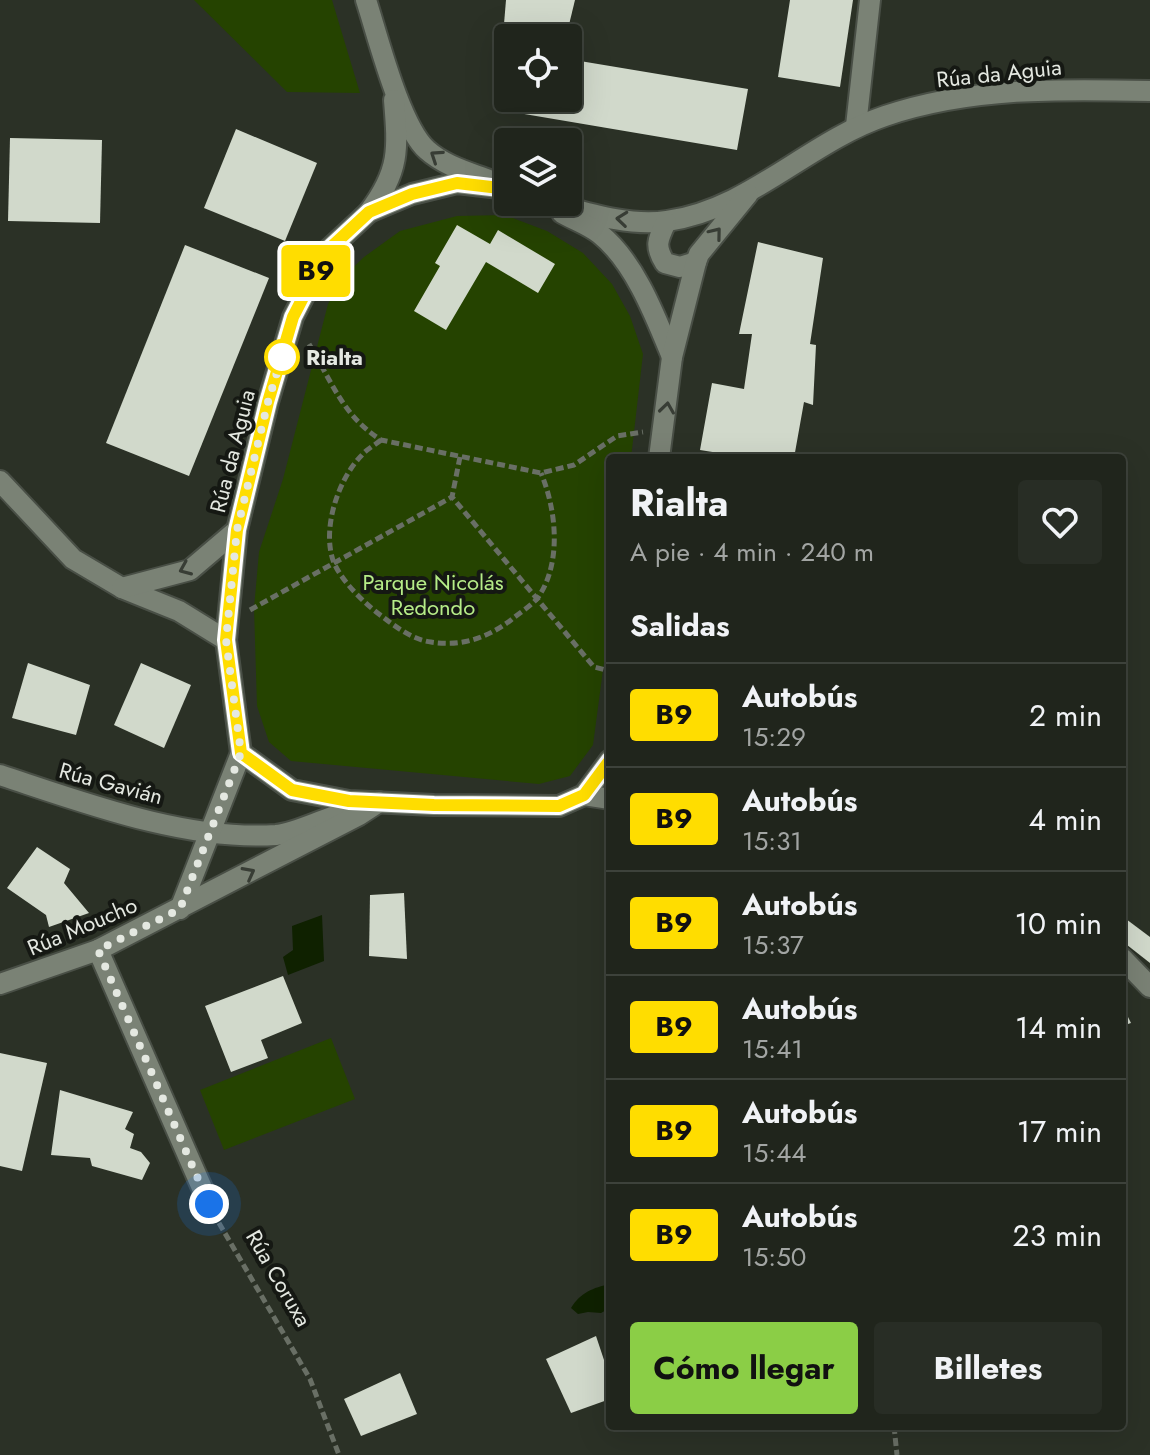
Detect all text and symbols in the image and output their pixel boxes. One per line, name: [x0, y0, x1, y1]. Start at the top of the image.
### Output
map controls: [494, 24, 582, 216]
button: locate: [494, 24, 582, 112]
street label: Rúa da Aguia: [935, 51, 1063, 95]
button: layers: [494, 128, 582, 216]
one-way arrow: [431, 151, 445, 166]
one-way arrow: [615, 210, 628, 227]
one-way arrow: [706, 228, 721, 242]
line badge: B9: [280, 245, 352, 297]
text: B9: [297, 250, 335, 291]
marker: Rialta: [265, 340, 299, 374]
place label: Rialta: [306, 341, 363, 373]
street label: Rúa da Aguia: [201, 386, 263, 516]
one-way arrow: [658, 401, 675, 415]
text: Rialta: [630, 475, 728, 530]
button: heart: [1018, 480, 1102, 564]
text: A pie · 4 min · 240 m: [630, 533, 874, 571]
one-way arrow: [178, 560, 193, 576]
park label: Parque Nicolás Redondo: [362, 566, 504, 623]
text: Salidas: [630, 604, 730, 647]
text: Autobús: [742, 675, 857, 718]
text: B9: [655, 694, 693, 735]
text: 2 min: [1029, 694, 1102, 737]
text: 15:29: [742, 718, 806, 756]
street label: Rúa Gavián: [56, 754, 166, 812]
text: Autobús: [742, 779, 857, 822]
text: B9: [655, 798, 693, 839]
text: 4 min: [1029, 798, 1102, 841]
text: 15:31: [742, 822, 802, 860]
one-way arrow: [241, 867, 256, 882]
text: Autobús: [742, 883, 857, 926]
street label: Rúa Moucho: [22, 889, 142, 963]
text: B9: [655, 902, 693, 943]
text: 10 min: [1015, 902, 1102, 945]
text: 15:37: [742, 926, 804, 964]
text: Autobús: [742, 987, 857, 1030]
text: B9: [655, 1006, 693, 1047]
text: 14 min: [1015, 1006, 1102, 1049]
text: 15:41: [742, 1030, 803, 1068]
text: Autobús: [742, 1091, 857, 1134]
text: B9: [655, 1110, 693, 1151]
text: 17 min: [1017, 1110, 1102, 1153]
text: 15:44: [742, 1134, 806, 1172]
your location: [189, 1184, 229, 1224]
text: Autobús: [742, 1195, 857, 1238]
text: B9: [655, 1214, 693, 1255]
text: 23 min: [1013, 1214, 1102, 1257]
street label: Rúa Coruxa: [238, 1224, 320, 1332]
text: 15:50: [742, 1238, 806, 1276]
button: Cómo llegar: [630, 1322, 858, 1414]
button: Billetes: [874, 1322, 1102, 1414]

